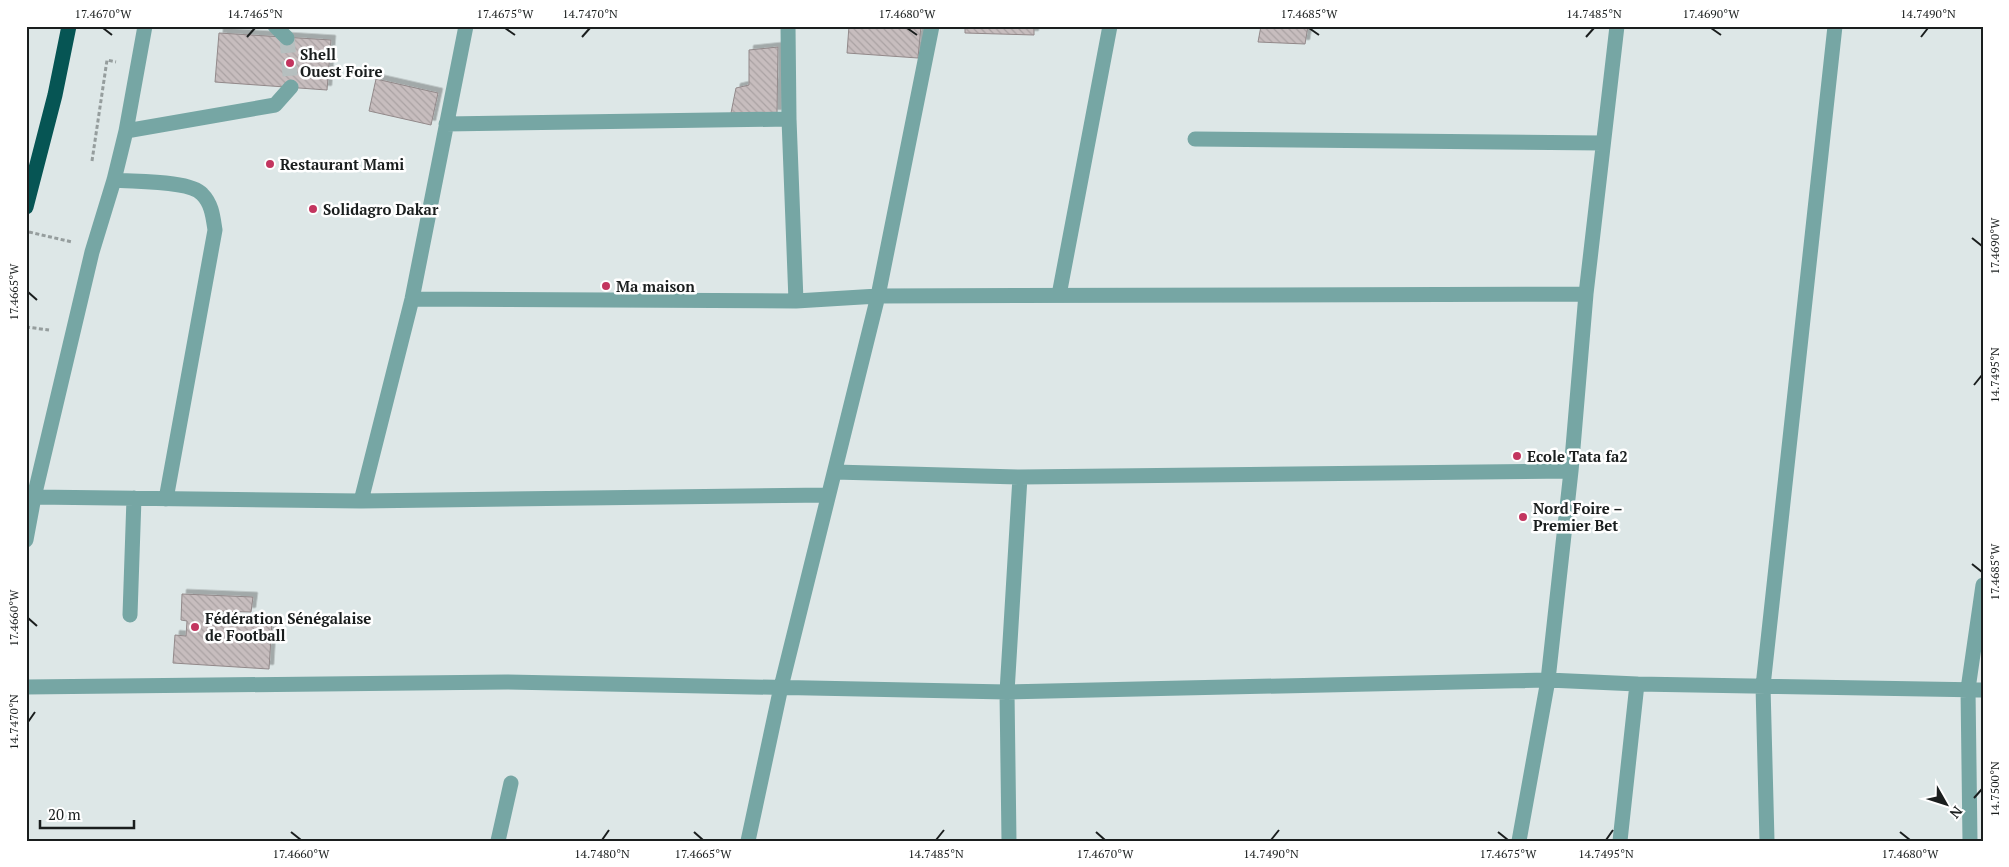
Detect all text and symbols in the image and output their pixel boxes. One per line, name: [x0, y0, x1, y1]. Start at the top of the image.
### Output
text: 17.4670°W: [75, 6, 132, 21]
text: 14.7465°N: [227, 6, 283, 21]
text: 17.4675°W: [477, 6, 534, 21]
text: 14.7470°N: [562, 6, 618, 21]
text: 17.4680°W: [879, 6, 936, 21]
text: 17.4685°W: [1281, 6, 1338, 21]
text: 14.7485°N: [1566, 6, 1622, 21]
text: 17.4690°W: [1683, 6, 1740, 21]
text: 14.7490°N: [1900, 6, 1956, 21]
place label: Shell Ouest Foire: [300, 44, 383, 81]
marker: Shell Ouest Foire: [284, 57, 296, 69]
place label: Restaurant Mami: [280, 154, 404, 174]
marker: Restaurant Mami: [264, 158, 276, 170]
place label: Solidagro Dakar: [323, 199, 439, 219]
marker: Solidagro Dakar: [307, 203, 319, 215]
text: 17.4690°W: [1987, 217, 2002, 274]
text: 17.4665°W: [6, 263, 21, 320]
place label: Ma maison: [616, 276, 695, 296]
marker: Ma maison: [600, 280, 612, 292]
text: 14.7495°N: [1987, 347, 2002, 403]
place label: Ecole Tata fa2: [1527, 446, 1628, 466]
marker: Ecole Tata fa2: [1511, 450, 1523, 462]
place label: Nord Foire – Premier Bet: [1533, 498, 1623, 535]
marker: Nord Foire – Premier Bet: [1517, 511, 1529, 523]
text: 17.4685°W: [1987, 543, 2002, 600]
text: 17.4660°W: [6, 589, 21, 646]
place label: Fédération Sénégalaise de Football: [205, 608, 371, 645]
marker: Fédération Sénégalaise de Football: [189, 621, 201, 633]
text: 14.7470°N: [6, 694, 21, 750]
text: 14.7500°N: [1987, 761, 2002, 817]
north arrow: [1922, 780, 1972, 830]
scale bar: [40, 797, 134, 829]
text: N: [1946, 802, 1967, 823]
text: 20 m: [48, 804, 81, 824]
text: 17.4660°W: [273, 846, 330, 861]
text: 14.7480°N: [574, 846, 630, 861]
text: 17.4665°W: [675, 846, 732, 861]
text: 14.7485°N: [908, 846, 964, 861]
text: 17.4670°W: [1077, 846, 1134, 861]
text: 14.7490°N: [1243, 846, 1299, 861]
text: 17.4675°W: [1480, 846, 1537, 861]
text: 14.7495°N: [1578, 846, 1634, 861]
text: 17.4680°W: [1882, 846, 1939, 861]

